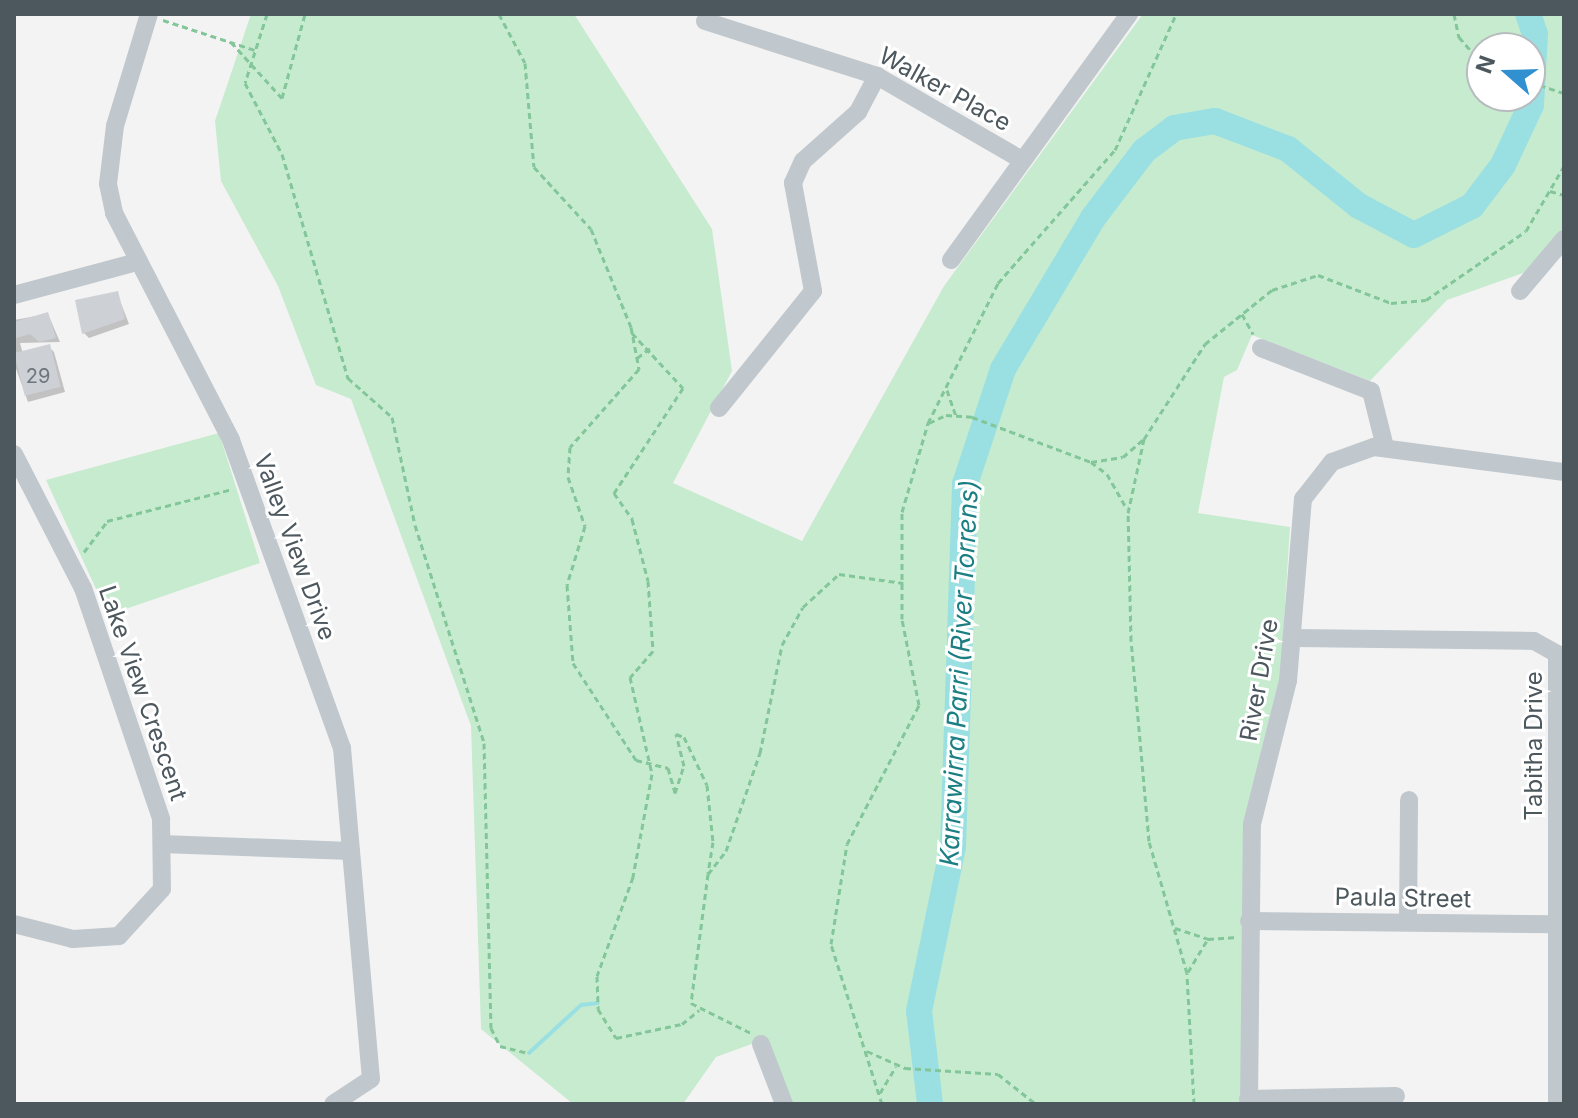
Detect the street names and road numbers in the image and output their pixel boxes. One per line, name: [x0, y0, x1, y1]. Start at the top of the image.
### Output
street label: Walker Place: [874, 41, 1016, 137]
street label: Valley View Drive: [248, 450, 342, 644]
street label: Lake View Crescent: [93, 582, 193, 804]
street label: River Drive: [1234, 617, 1284, 743]
street label: Tabitha Drive: [1520, 671, 1548, 821]
street label: Paula Street: [1334, 882, 1472, 914]

